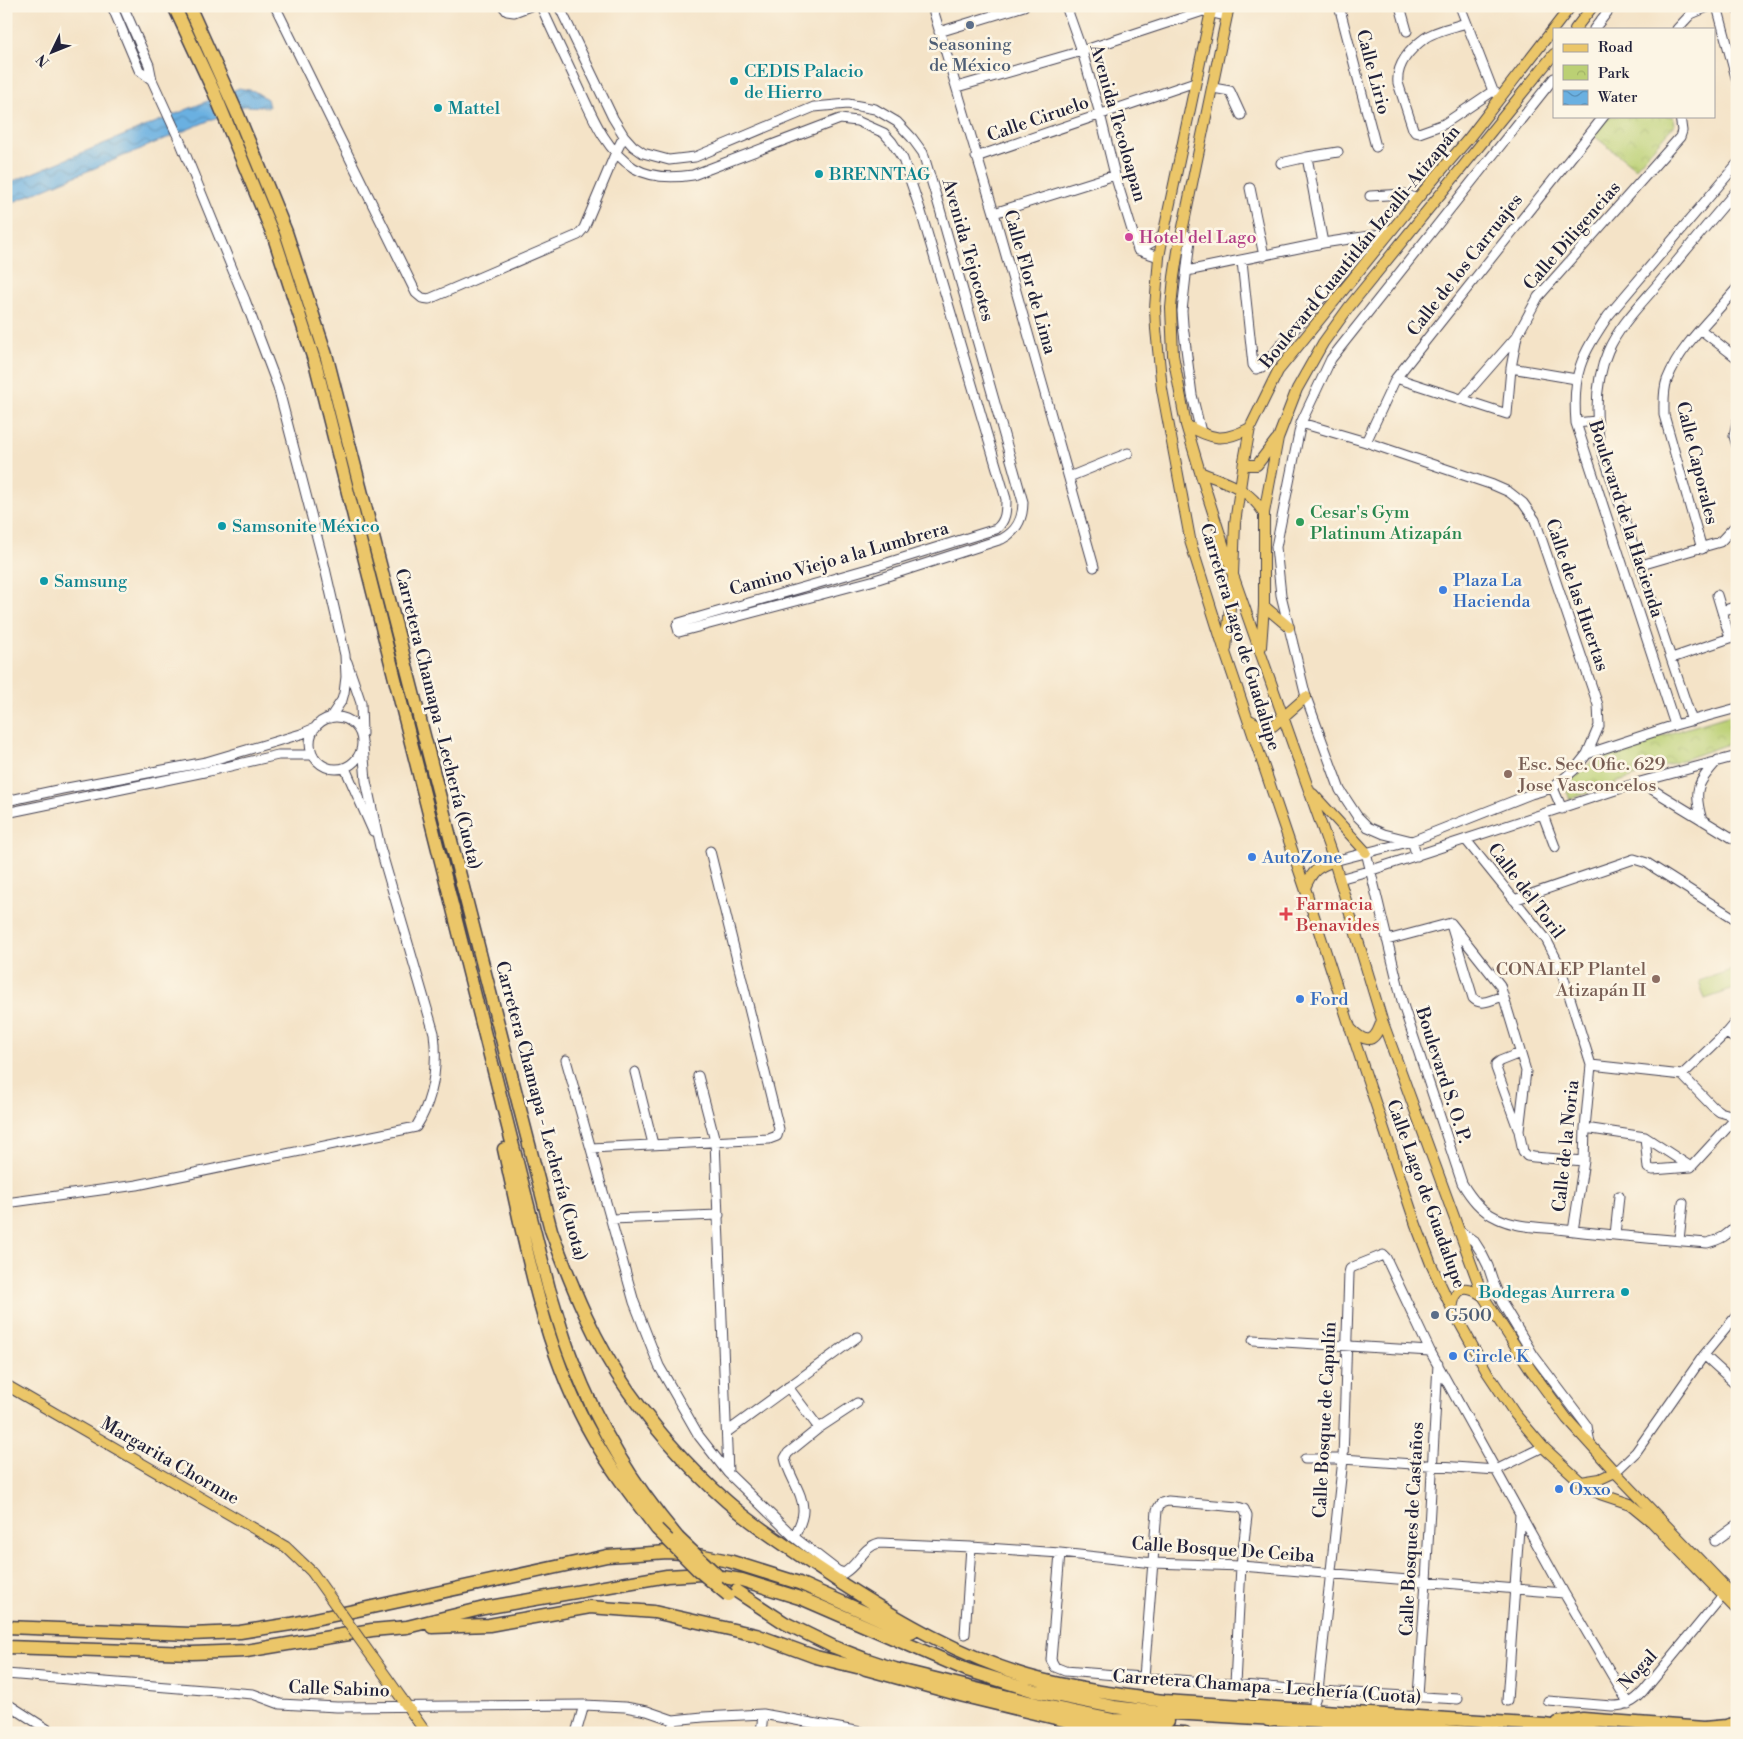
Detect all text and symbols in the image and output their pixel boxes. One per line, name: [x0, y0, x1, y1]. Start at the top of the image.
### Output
marker: Seasoning de México: [964, 19, 976, 31]
street label: Calle Lirio: [1351, 27, 1395, 117]
north arrow: [28, 28, 78, 78]
legend: [1553, 28, 1716, 118]
place label: Seasoning de México: [928, 33, 1012, 77]
text: Road: [1598, 38, 1633, 57]
street label: Avenida Tecoloapan: [1084, 40, 1152, 205]
text: N: [33, 50, 54, 70]
place label: CEDIS Palacio de Hierro: [744, 60, 864, 104]
text: Park: [1598, 64, 1630, 83]
marker: CEDIS Palacio de Hierro: [728, 75, 740, 87]
text: Water: [1597, 88, 1638, 107]
street label: Calle Ciruelo: [984, 91, 1092, 147]
place label: Mattel: [448, 97, 501, 120]
marker: Mattel: [432, 102, 444, 114]
street label: Boulevard Cuautitlán Izcalli-Atizapán: [1254, 121, 1466, 374]
place label: BRENNTAG: [828, 163, 931, 186]
marker: BRENNTAG: [813, 168, 825, 180]
street label: Avenida Tejocotes: [936, 175, 999, 324]
street label: Calle Diligencias: [1518, 177, 1626, 295]
street label: Calle de los Carruajes: [1402, 189, 1528, 341]
street label: Calle Flor de Lima: [998, 207, 1062, 358]
place label: Hotel del Lago: [1139, 226, 1257, 249]
marker: Hotel del Lago: [1123, 231, 1135, 243]
street label: Calle Caporales: [1671, 399, 1723, 527]
street label: Boulevard de la Hacienda: [1583, 417, 1669, 621]
place label: Cesar's Gym Platinum Atizapán: [1310, 501, 1462, 545]
place label: Samsonite México: [232, 515, 380, 538]
street label: Camino Viejo a la Lumbrera: [727, 516, 952, 601]
marker: Cesar's Gym Platinum Atizapán: [1294, 516, 1306, 528]
street label: Calle de las Huertas: [1540, 516, 1614, 674]
marker: Samsonite México: [216, 520, 228, 532]
street label: Carretera Lago de Guadalupe: [1194, 521, 1286, 753]
street label: Carretera Chamapa - Lechería (Cuota): [389, 566, 487, 872]
place label: Plaza La Hacienda: [1453, 569, 1532, 613]
place label: Samsung: [54, 570, 128, 593]
marker: Samsung: [38, 575, 50, 587]
marker: Plaza La Hacienda: [1437, 584, 1449, 596]
place label: Esc. Sec. Ofic. 629 Jose Vasconcelos: [1517, 753, 1666, 797]
marker: Esc. Sec. Ofic. 629 Jose Vasconcelos: [1502, 768, 1514, 780]
street label: Calle del Toril: [1483, 839, 1570, 944]
place label: AutoZone: [1261, 846, 1342, 869]
marker: AutoZone: [1246, 851, 1258, 863]
place label: Farmacia Benavides: [1295, 893, 1380, 937]
marker: Farmacia Benavides: [1280, 908, 1292, 920]
place label: CONALEP Plantel Atizapán II: [1496, 958, 1647, 1002]
street label: Carretera Chamapa - Lechería (Cuota): [490, 959, 592, 1263]
marker: CONALEP Plantel Atizapán II: [1650, 973, 1662, 985]
place label: Ford: [1310, 988, 1349, 1011]
marker: Ford: [1294, 993, 1306, 1005]
street label: Boulevard S. O. P.: [1410, 1003, 1476, 1146]
street label: Calle de la Noria: [1548, 1078, 1584, 1213]
street label: Calle Lago de Guadalupe: [1381, 1096, 1471, 1292]
place label: Bodegas Aurrera: [1478, 1281, 1616, 1304]
marker: Bodegas Aurrera: [1619, 1286, 1631, 1298]
place label: G500: [1445, 1304, 1492, 1327]
marker: G500: [1429, 1309, 1441, 1321]
street label: Calle Bosque de Capulín: [1308, 1321, 1342, 1519]
place label: Circle K: [1463, 1345, 1531, 1368]
marker: Circle K: [1447, 1350, 1459, 1362]
street label: Margarita Chornne: [97, 1412, 243, 1510]
street label: Calle Bosques de Castaños: [1395, 1421, 1429, 1637]
place label: Oxxo: [1569, 1478, 1611, 1501]
marker: Oxxo: [1553, 1483, 1565, 1495]
street label: Calle Bosque De Ceiba: [1131, 1532, 1316, 1568]
street label: Nogal: [1614, 1644, 1663, 1695]
street label: Carretera Chamapa - Lechería (Cuota): [1112, 1665, 1422, 1709]
street label: Calle Sabino: [288, 1676, 390, 1702]

